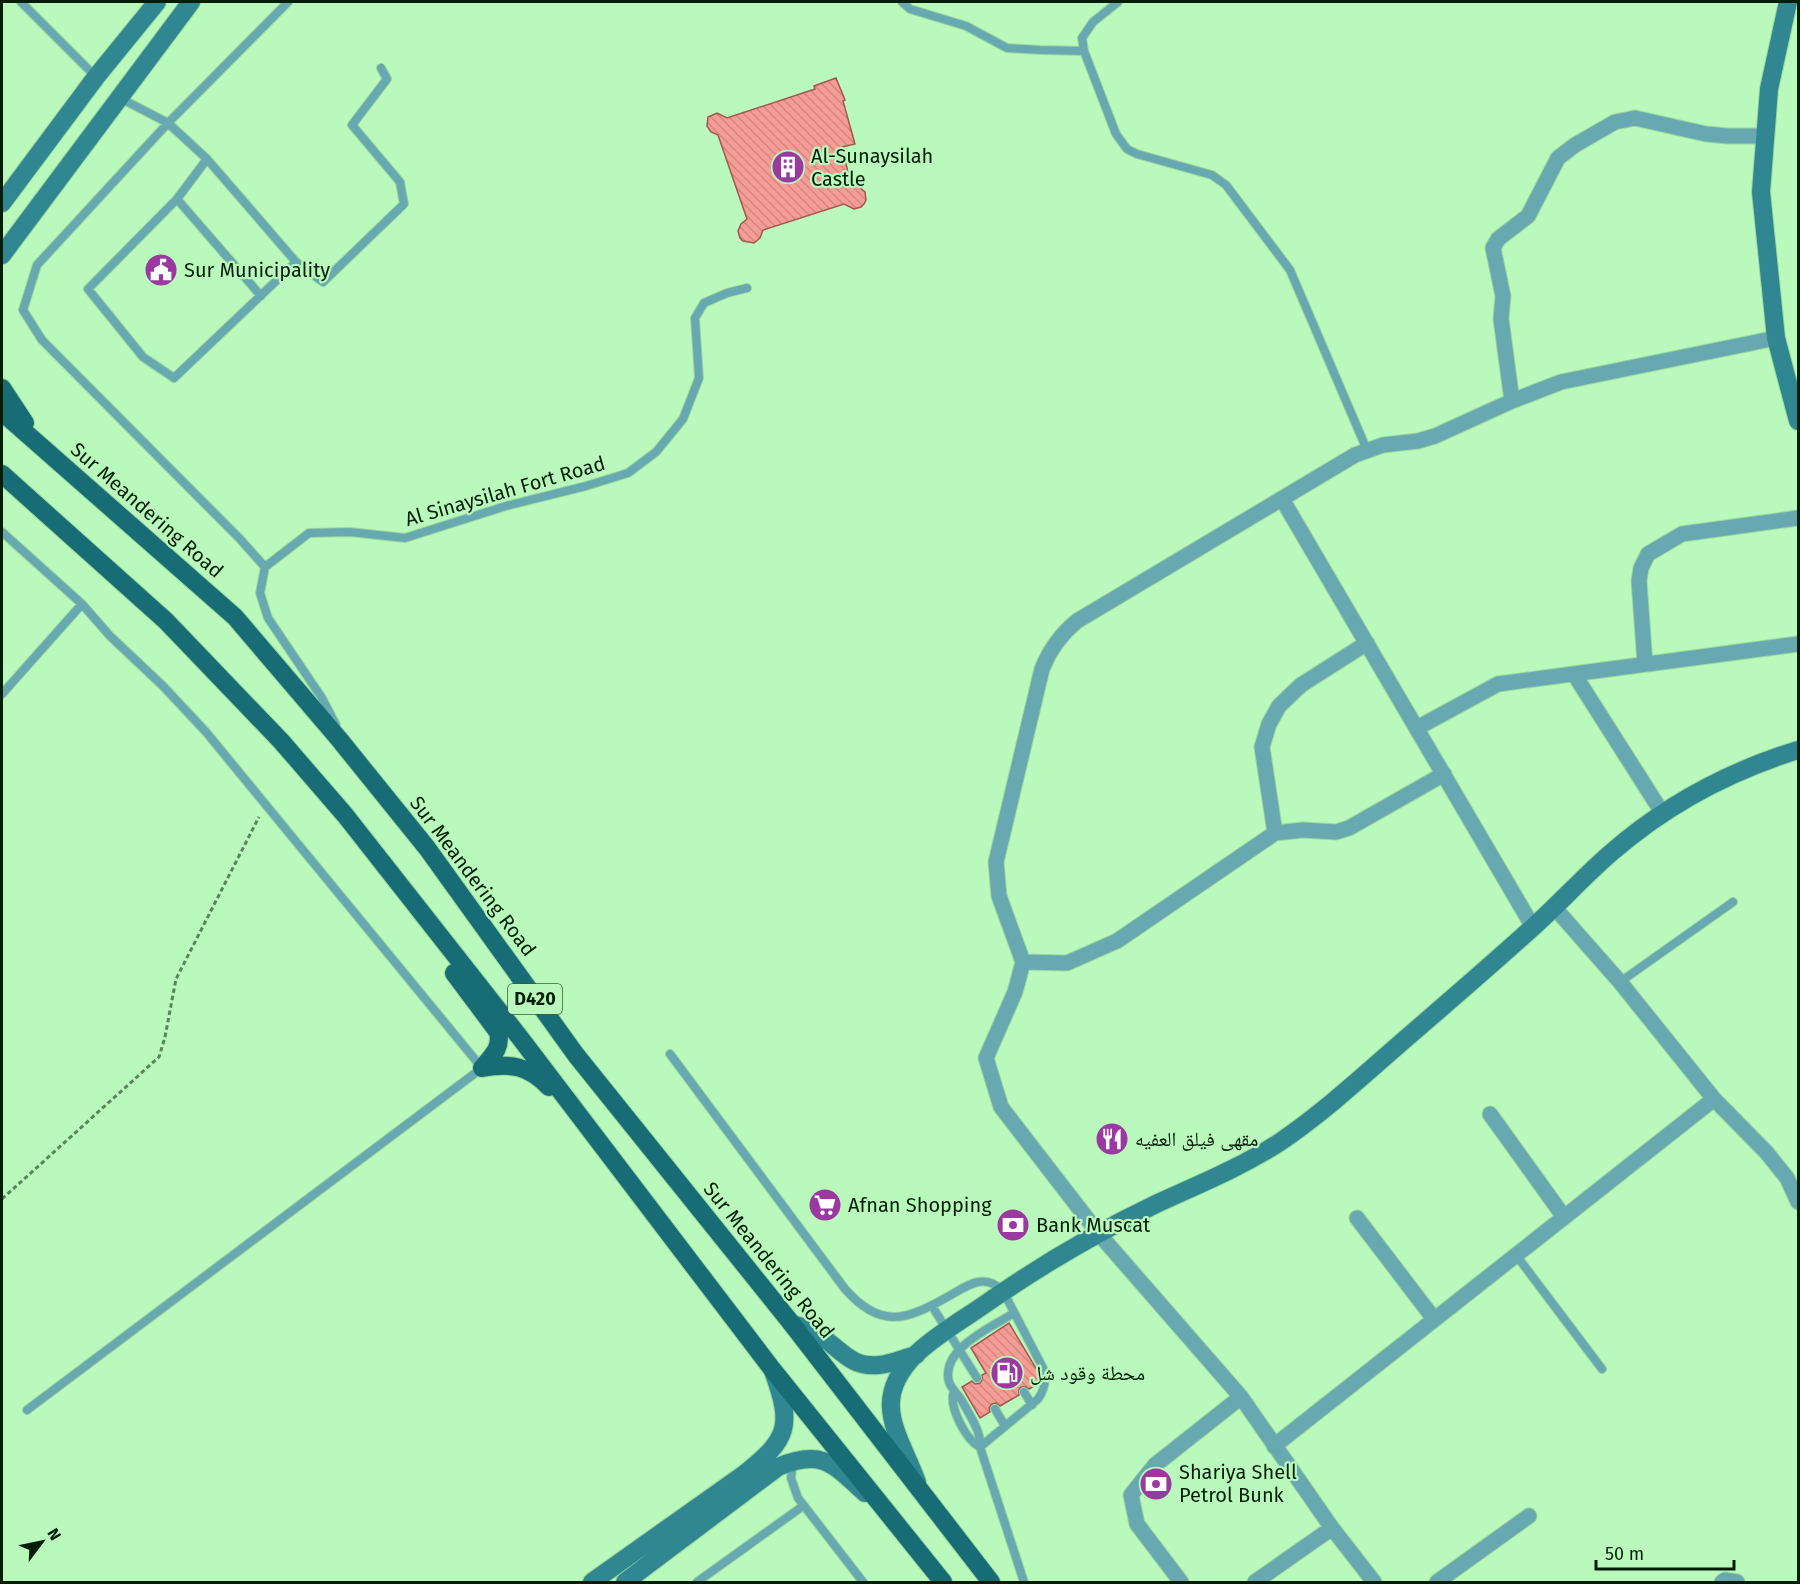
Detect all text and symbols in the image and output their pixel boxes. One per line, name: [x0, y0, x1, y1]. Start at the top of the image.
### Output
place label: Al-Sunaysilah Castle: [811, 144, 933, 191]
building icon: Al-Sunaysilah Castle: [770, 149, 806, 185]
public building icon: Sur Municipality: [143, 252, 179, 288]
place label: Sur Municipality: [184, 258, 330, 282]
street label: Sur Meandering Road: [66, 437, 228, 583]
street label: Al Sinaysilah Fort Road: [402, 451, 608, 531]
street label: Sur Meandering Road: [405, 791, 541, 961]
road number: D420: [508, 984, 562, 1014]
restaurant icon: مقهى فيلق العفيه: [1094, 1121, 1130, 1157]
place label: مقهى فيلق العفيه: [1135, 1127, 1258, 1151]
street label: Sur Meandering Road: [699, 1177, 839, 1343]
supermarket icon: Afnan Shopping: [807, 1187, 843, 1223]
place label: Afnan Shopping: [848, 1193, 992, 1217]
bank icon: Bank Muscat: [995, 1207, 1031, 1243]
place label: Bank Muscat: [1036, 1213, 1151, 1237]
fuel station icon: محطة وقود شل: [989, 1355, 1025, 1391]
place label: محطة وقود شل: [1030, 1361, 1145, 1385]
place label: Shariya Shell Petrol Bunk: [1179, 1460, 1297, 1507]
bank icon: Shariya Shell Petrol Bunk: [1138, 1466, 1174, 1502]
north arrow: [12, 1512, 72, 1572]
text: N: [43, 1525, 65, 1544]
scale bar: [1596, 1533, 1734, 1571]
text: 50 m: [1605, 1543, 1644, 1565]

